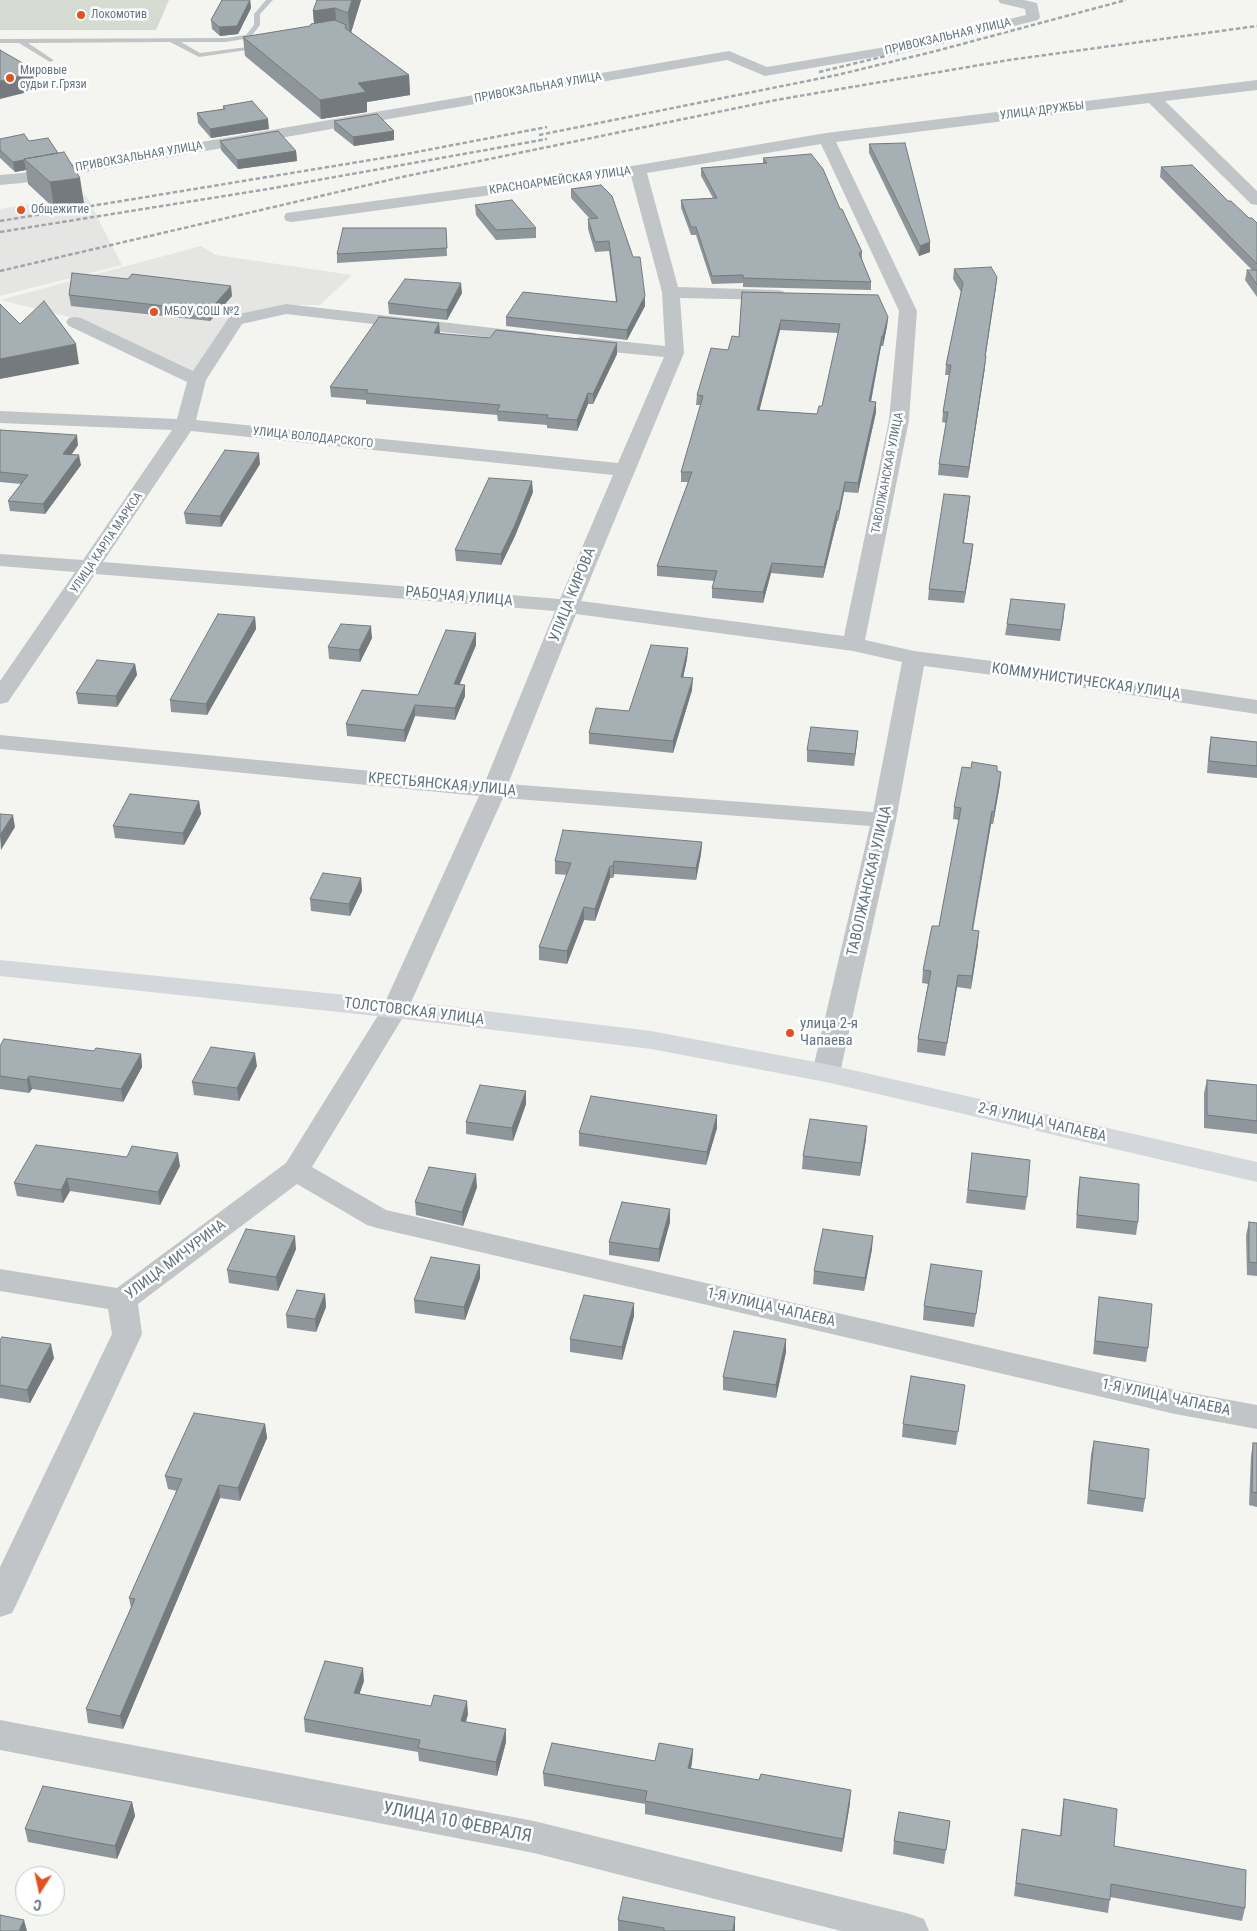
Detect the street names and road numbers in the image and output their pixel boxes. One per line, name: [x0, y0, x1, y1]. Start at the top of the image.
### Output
street label: ПРИВОКЗАЛЬНАЯ УЛИЦА: [884, 15, 1012, 59]
street label: ПРИВОКЗАЛЬНАЯ УЛИЦА: [473, 70, 603, 106]
street label: УЛИЦА ДРУЖБЫ: [999, 99, 1085, 123]
street label: ПРИВОКЗАЛЬНАЯ УЛИЦА: [74, 139, 204, 175]
street label: КРАСНОАРМЕЙСКАЯ УЛИЦА: [488, 164, 632, 198]
street label: ТАВОЛЖАНСКАЯ УЛИЦА: [869, 411, 907, 535]
street label: УЛИЦА ВОЛОДАРСКОГО: [252, 424, 374, 452]
street label: УЛИЦА КАРЛА МАРКСА: [68, 490, 146, 596]
street label: УЛИЦА КИРОВА: [546, 545, 600, 645]
street label: РАБОЧАЯ УЛИЦА: [405, 583, 513, 611]
street label: КОММУНИСТИЧЕСКАЯ УЛИЦА: [990, 660, 1182, 704]
street label: КРЕСТЬЯНСКАЯ УЛИЦА: [367, 770, 517, 800]
street label: ТАВОЛЖАНСКАЯ УЛИЦА: [844, 804, 896, 958]
street label: ТОЛСТОВСКАЯ УЛИЦА: [343, 994, 485, 1030]
street label: 2-Я УЛИЦА ЧАПАЕВА: [976, 1099, 1108, 1147]
street label: УЛИЦА МИЧУРИНА: [122, 1216, 230, 1304]
street label: 1-Я УЛИЦА ЧАПАЕВА: [705, 1284, 837, 1332]
street label: 1-Я УЛИЦА ЧАПАЕВА: [1100, 1376, 1232, 1420]
street label: УЛИЦА 10 ФЕВРАЛЯ: [381, 1798, 533, 1848]

